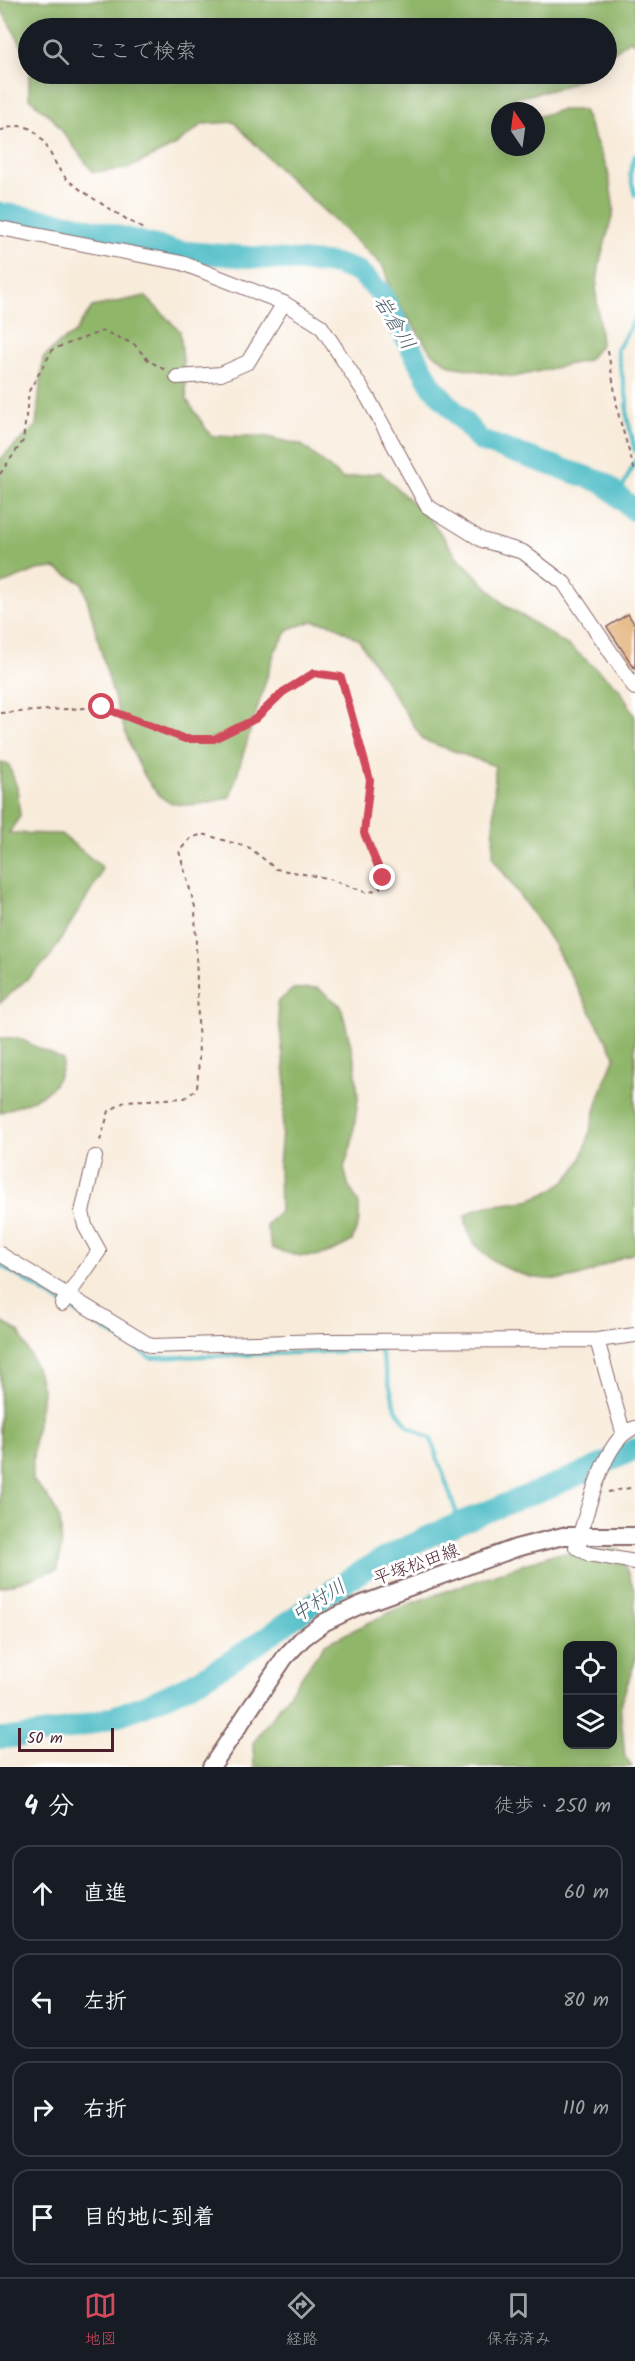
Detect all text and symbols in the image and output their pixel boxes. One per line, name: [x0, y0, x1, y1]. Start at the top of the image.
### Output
search box: [18, 18, 617, 84]
icon: search: [39, 35, 72, 68]
text: ここで検索: [87, 35, 197, 70]
north arrow: [491, 102, 545, 156]
water label: 岩倉川: [364, 289, 422, 357]
route start: [88, 693, 114, 719]
route end: [369, 864, 395, 890]
street label: 平塚松田線: [369, 1536, 464, 1594]
water label: 中村川: [285, 1572, 353, 1631]
map controls: [563, 1641, 617, 1749]
button: locate: [563, 1641, 617, 1695]
button: layers: [563, 1695, 617, 1749]
scale bar: [18, 1725, 114, 1752]
text: 50 m: [27, 1726, 63, 1751]
text: 4 分: [24, 1786, 74, 1828]
text: 徒歩 · 250 m: [494, 1791, 611, 1823]
icon: ahead: [26, 1877, 59, 1910]
text: 直進: [83, 1877, 127, 1912]
text: 60 m: [564, 1877, 609, 1909]
icon: left: [26, 1985, 59, 2018]
text: 左折: [83, 1985, 127, 2020]
text: 80 m: [563, 1985, 609, 2017]
icon: right: [26, 2093, 59, 2126]
text: 右折: [83, 2093, 127, 2128]
text: 110 m: [563, 2093, 609, 2125]
icon: arrive: [26, 2201, 59, 2234]
text: 目的地に到着: [83, 2201, 215, 2236]
tab: 地図: [84, 2289, 117, 2352]
tab: 経路: [285, 2289, 318, 2352]
tab: 保存済み: [487, 2289, 551, 2352]

